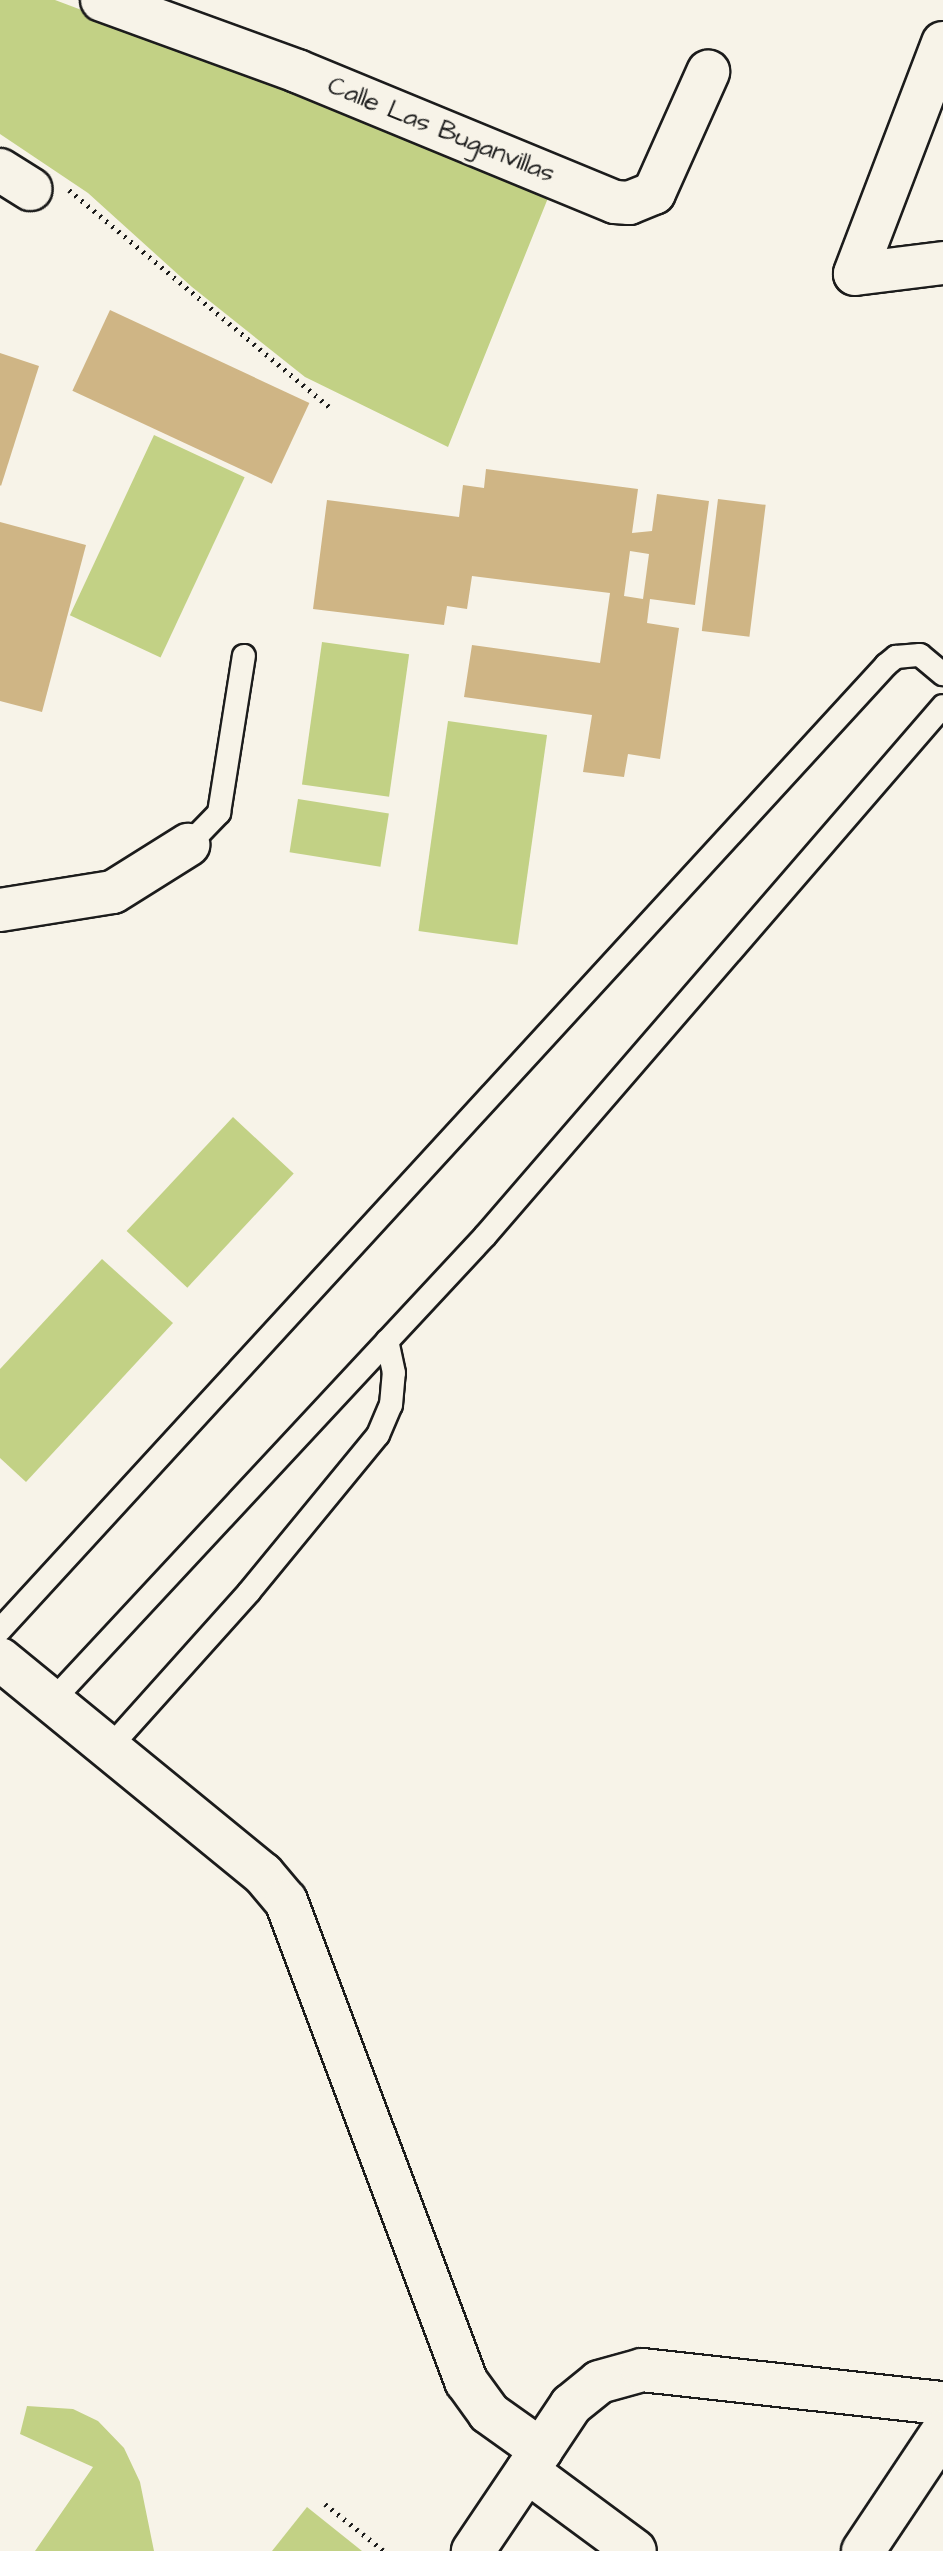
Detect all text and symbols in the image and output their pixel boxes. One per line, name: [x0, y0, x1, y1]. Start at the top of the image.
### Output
street label: Calle Las Buganvillas: [323, 70, 559, 190]

